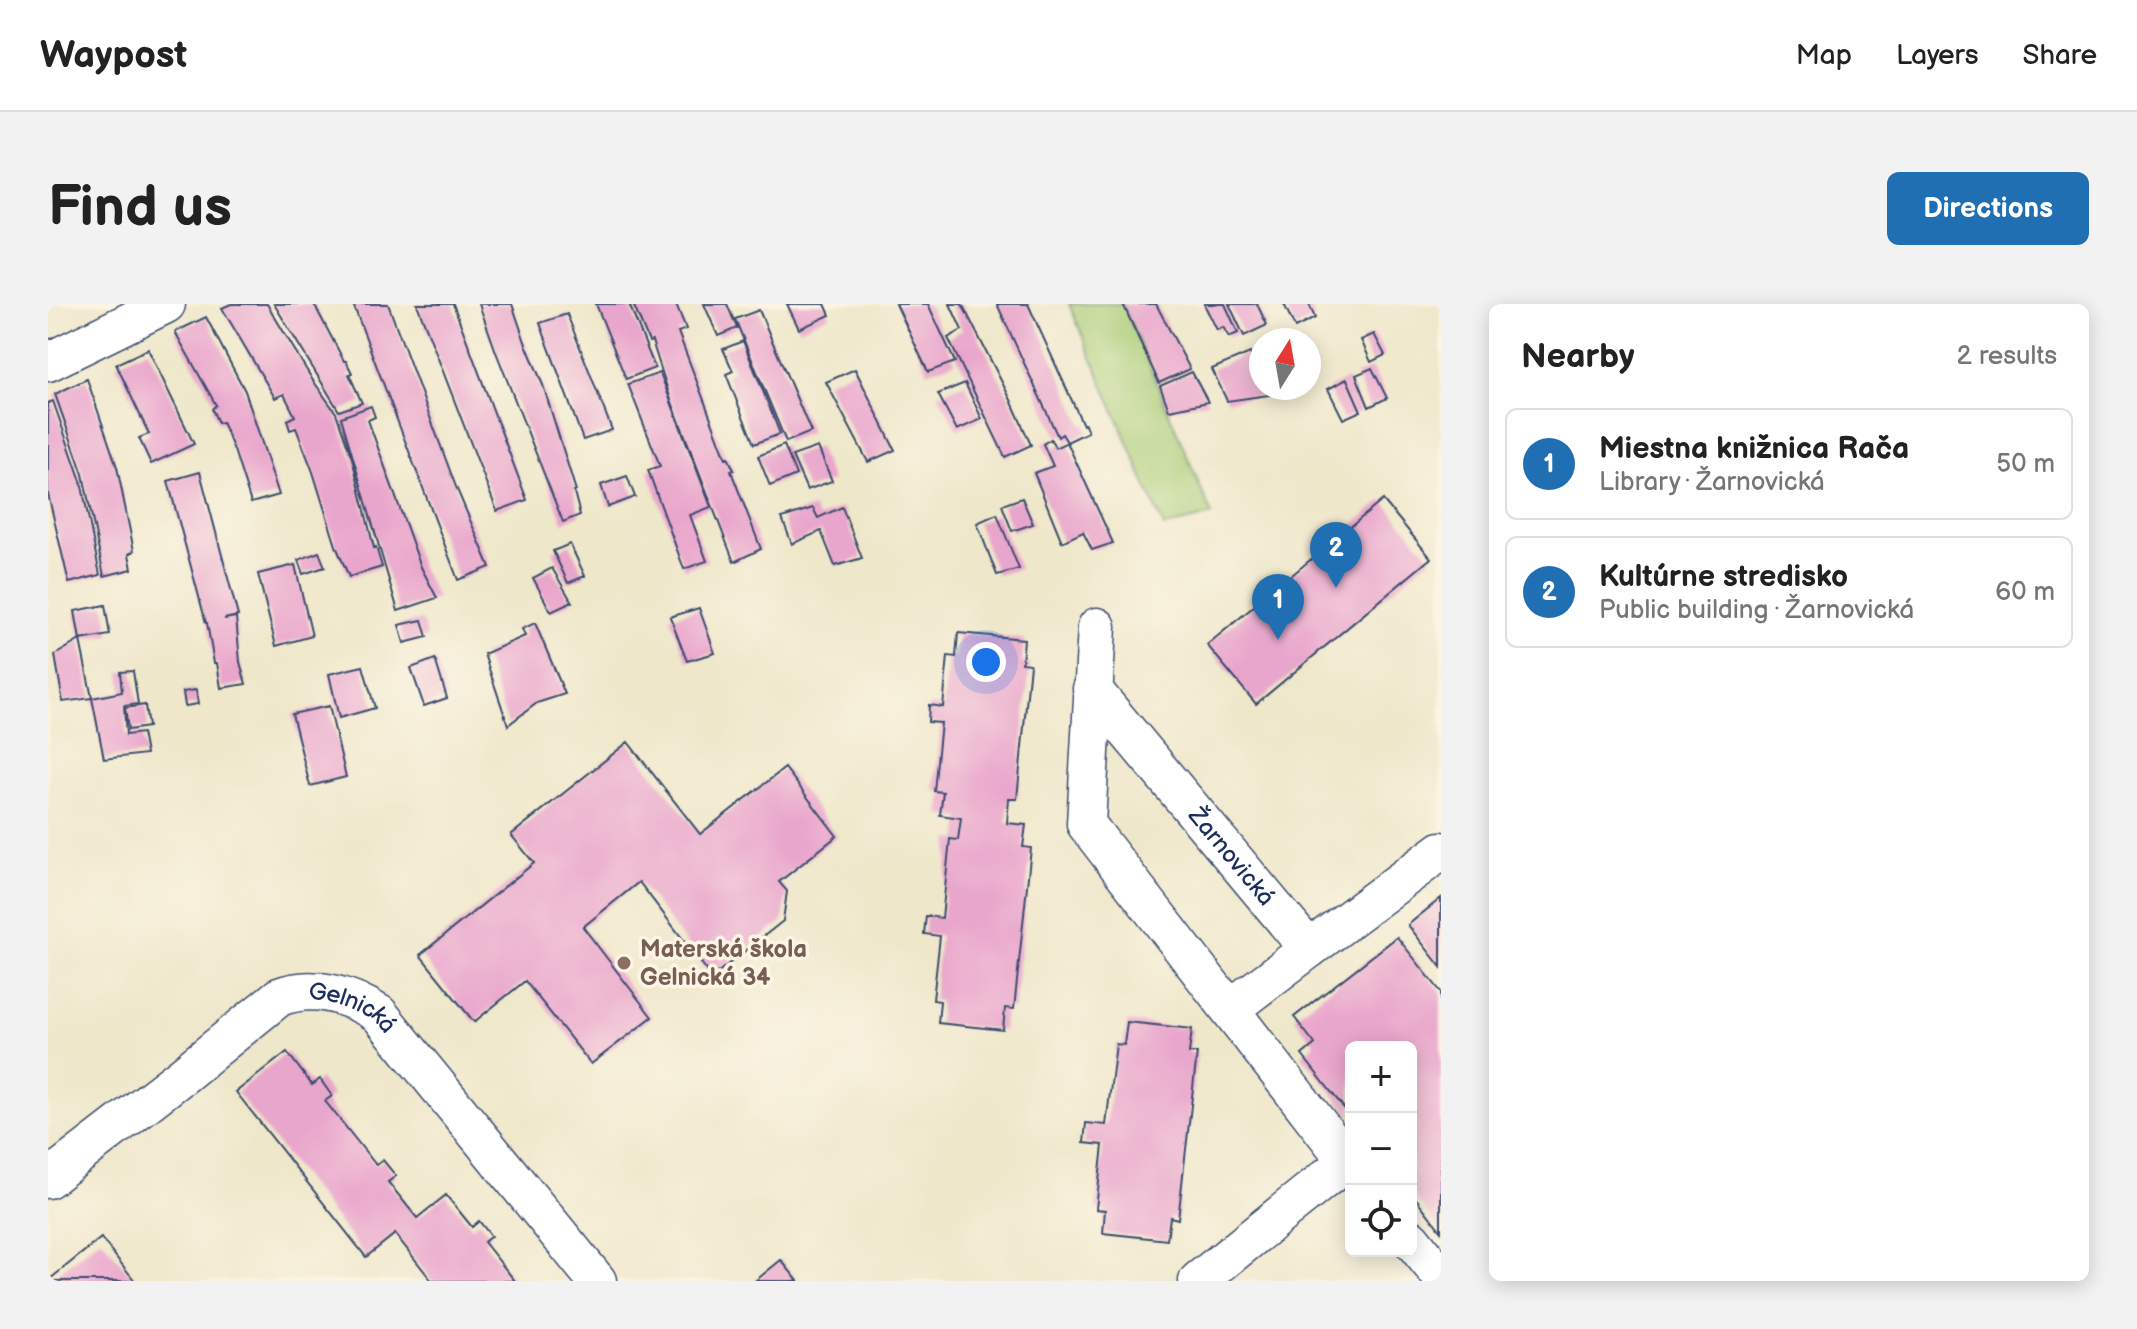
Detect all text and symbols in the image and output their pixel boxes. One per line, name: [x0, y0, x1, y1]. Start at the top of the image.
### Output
text: Waypost: [40, 33, 187, 78]
text: Map: [1796, 39, 1852, 72]
text: Layers: [1896, 39, 1979, 72]
text: Share: [2023, 39, 2097, 72]
button: Directions: [1887, 172, 2089, 245]
text: Find us: [48, 175, 232, 242]
north arrow: [1249, 328, 1321, 400]
text: Nearby: [1521, 336, 1635, 377]
text: 2 results: [1957, 341, 2057, 372]
text: Miestna knižnica Rača: [1599, 431, 1909, 467]
text: 1: [1544, 449, 1554, 480]
text: 50 m: [1996, 449, 2055, 480]
text: Library · Žarnovická: [1599, 467, 1825, 498]
pin: 2: [1310, 522, 1362, 588]
text: Kultúrne stredisko: [1599, 559, 1848, 595]
pin: 1: [1252, 574, 1304, 640]
text: 2: [1541, 577, 1557, 608]
text: 60 m: [1995, 577, 2055, 608]
text: Public building · Žarnovická: [1599, 595, 1914, 626]
your location: [966, 642, 1006, 682]
street label: Žarnovická: [1182, 800, 1281, 911]
place label: Materská škola Gelnická 34: [640, 935, 807, 992]
marker: Materská škola Gelnická 34: [615, 954, 633, 972]
street label: Gelnická: [308, 976, 403, 1039]
map controls: [1345, 1041, 1417, 1257]
button: +: [1345, 1041, 1417, 1113]
button: −: [1345, 1113, 1417, 1185]
button: locate: [1345, 1185, 1417, 1257]

